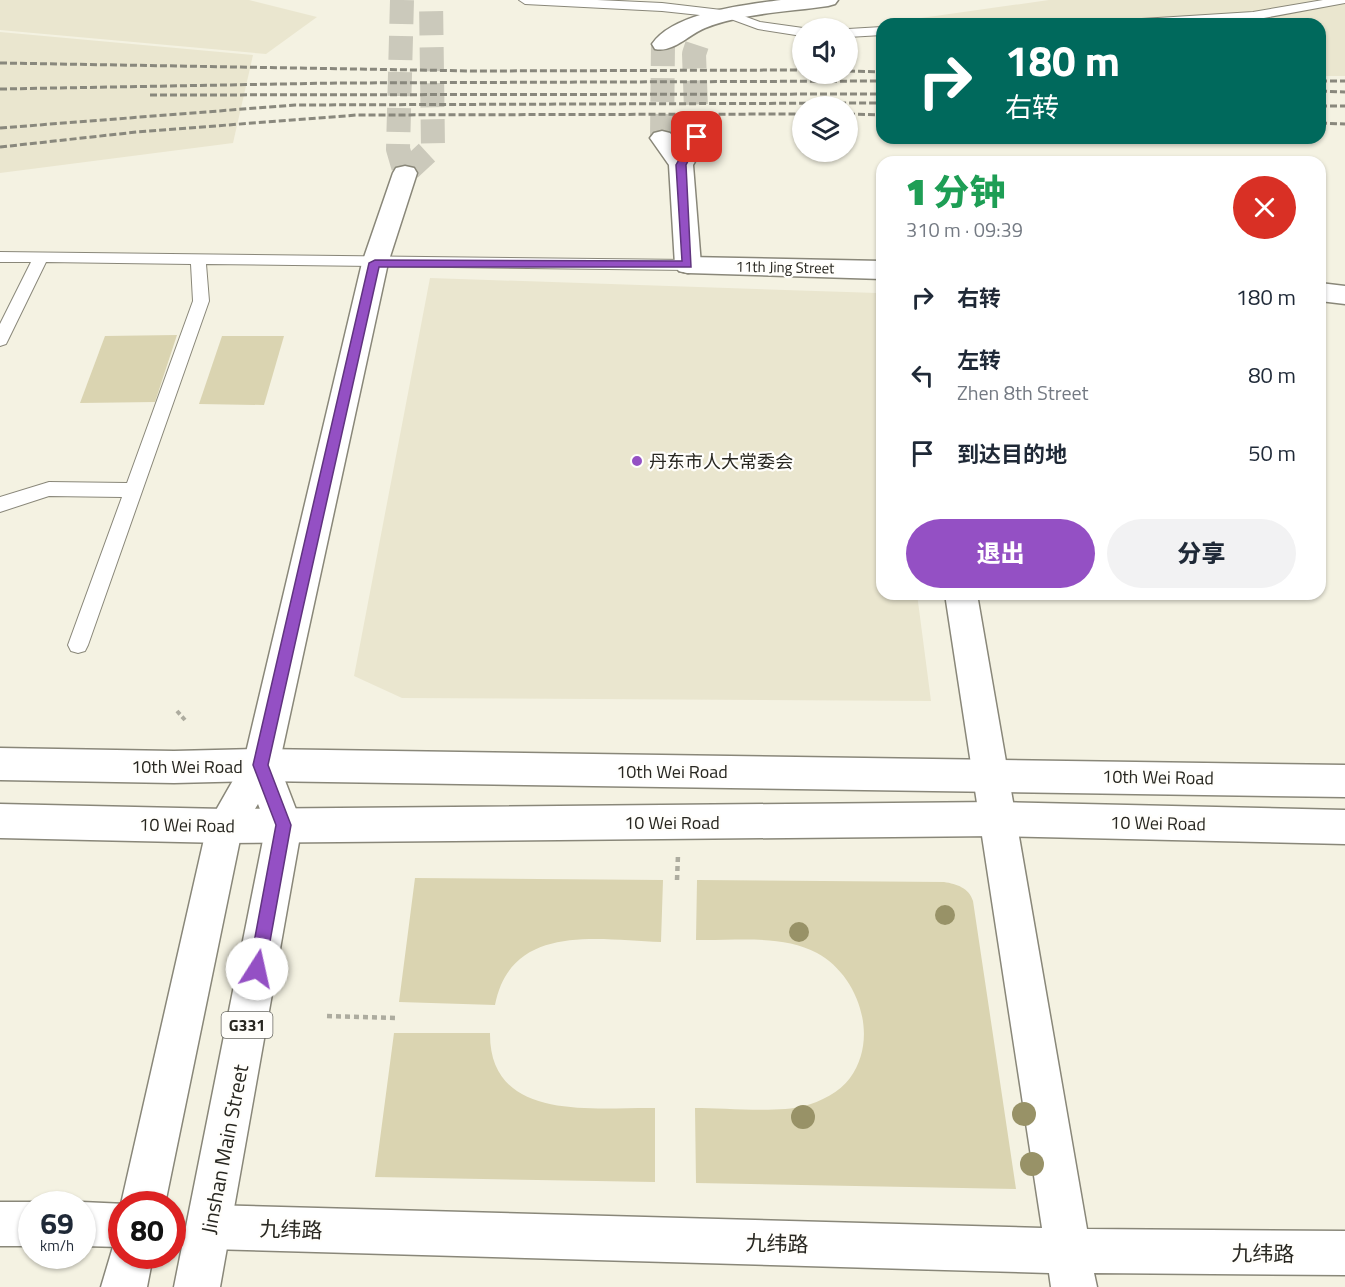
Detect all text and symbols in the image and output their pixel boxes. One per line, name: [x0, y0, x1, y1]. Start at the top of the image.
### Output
map controls: [792, 18, 858, 162]
button: sound: [792, 18, 858, 84]
text: 180 m: [1005, 28, 1120, 92]
icon: right: [906, 42, 984, 120]
text: 右转: [1005, 86, 1059, 127]
button: layers: [792, 96, 858, 162]
pin: [671, 111, 722, 162]
icon: arrive: [680, 120, 713, 153]
text: 1 分钟: [906, 164, 1006, 219]
button: close: [1233, 176, 1296, 239]
text: 310 m · 09:39: [906, 214, 1023, 245]
street label: 11th Jing Street: [735, 255, 835, 279]
text: 180 m: [1236, 280, 1296, 314]
icon: right: [906, 281, 939, 314]
text: 右转: [957, 281, 1001, 315]
text: 左转: [957, 343, 1001, 377]
text: 80 m: [1248, 358, 1296, 392]
icon: left: [906, 359, 939, 392]
text: Zhen 8th Street: [957, 377, 1089, 408]
text: 50 m: [1248, 436, 1296, 470]
icon: arrive: [906, 437, 939, 470]
text: 到达目的地: [957, 437, 1067, 471]
place label: 丹东市人大常委会: [649, 448, 793, 475]
marker: 丹东市人大常委会: [630, 454, 644, 468]
button: 退出: [906, 519, 1095, 588]
button: 分享: [1107, 519, 1296, 588]
street label: 10th Wei Road: [131, 753, 243, 780]
street label: 10th Wei Road: [616, 758, 728, 785]
street label: 10th Wei Road: [1102, 763, 1214, 791]
street label: 10 Wei Road: [624, 809, 720, 836]
street label: 10 Wei Road: [1110, 809, 1206, 837]
street label: 10 Wei Road: [139, 811, 235, 839]
position arrow: [225, 937, 289, 1001]
road number: G331: [222, 1012, 272, 1038]
street label: Jinshan Main Street: [192, 1061, 256, 1237]
speed limit sign: 80: [108, 1191, 186, 1269]
text: 69: [40, 1200, 74, 1246]
street label: 九纬路: [259, 1212, 323, 1246]
street label: 九纬路: [745, 1226, 809, 1260]
text: km/h: [40, 1234, 74, 1257]
street label: 九纬路: [1231, 1236, 1295, 1270]

